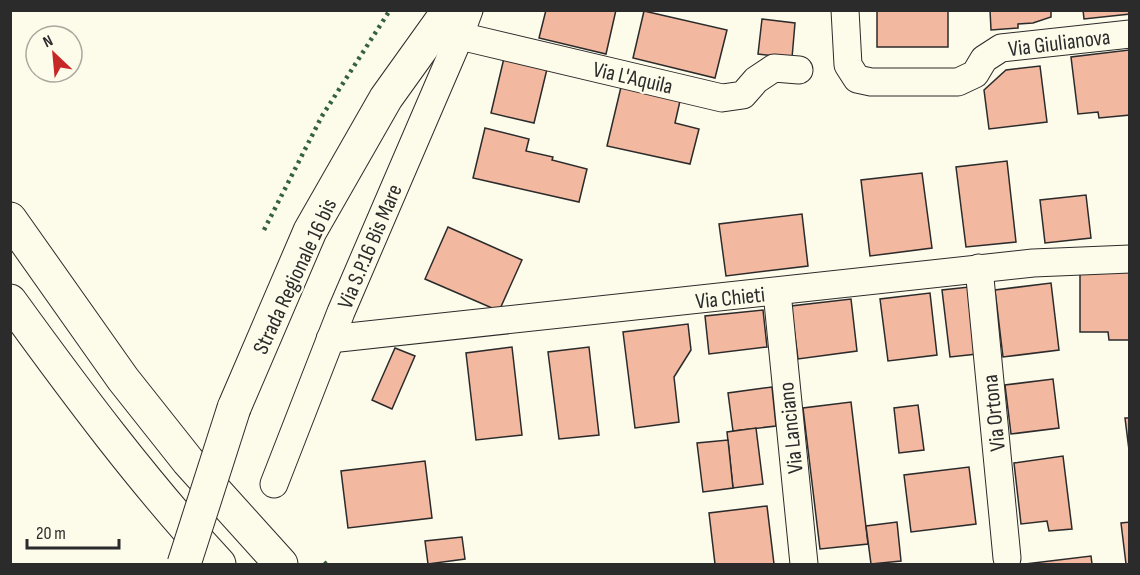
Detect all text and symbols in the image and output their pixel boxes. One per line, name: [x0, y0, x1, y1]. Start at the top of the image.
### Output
north arrow: [24, 24, 84, 84]
street label: Via Giulianova: [1007, 24, 1112, 63]
text: N: [40, 31, 56, 52]
street label: Via L'Aquila: [590, 56, 675, 101]
street label: Via S.P.16 Bis Mare: [332, 180, 409, 313]
street label: Strada Regionale 16 bis: [247, 194, 343, 359]
street label: Via Chieti: [694, 281, 766, 316]
street label: Via Ortona: [977, 373, 1012, 453]
street label: Via Lanciano: [773, 381, 810, 475]
scale bar: [27, 512, 118, 550]
text: 20 m: [36, 523, 66, 544]

